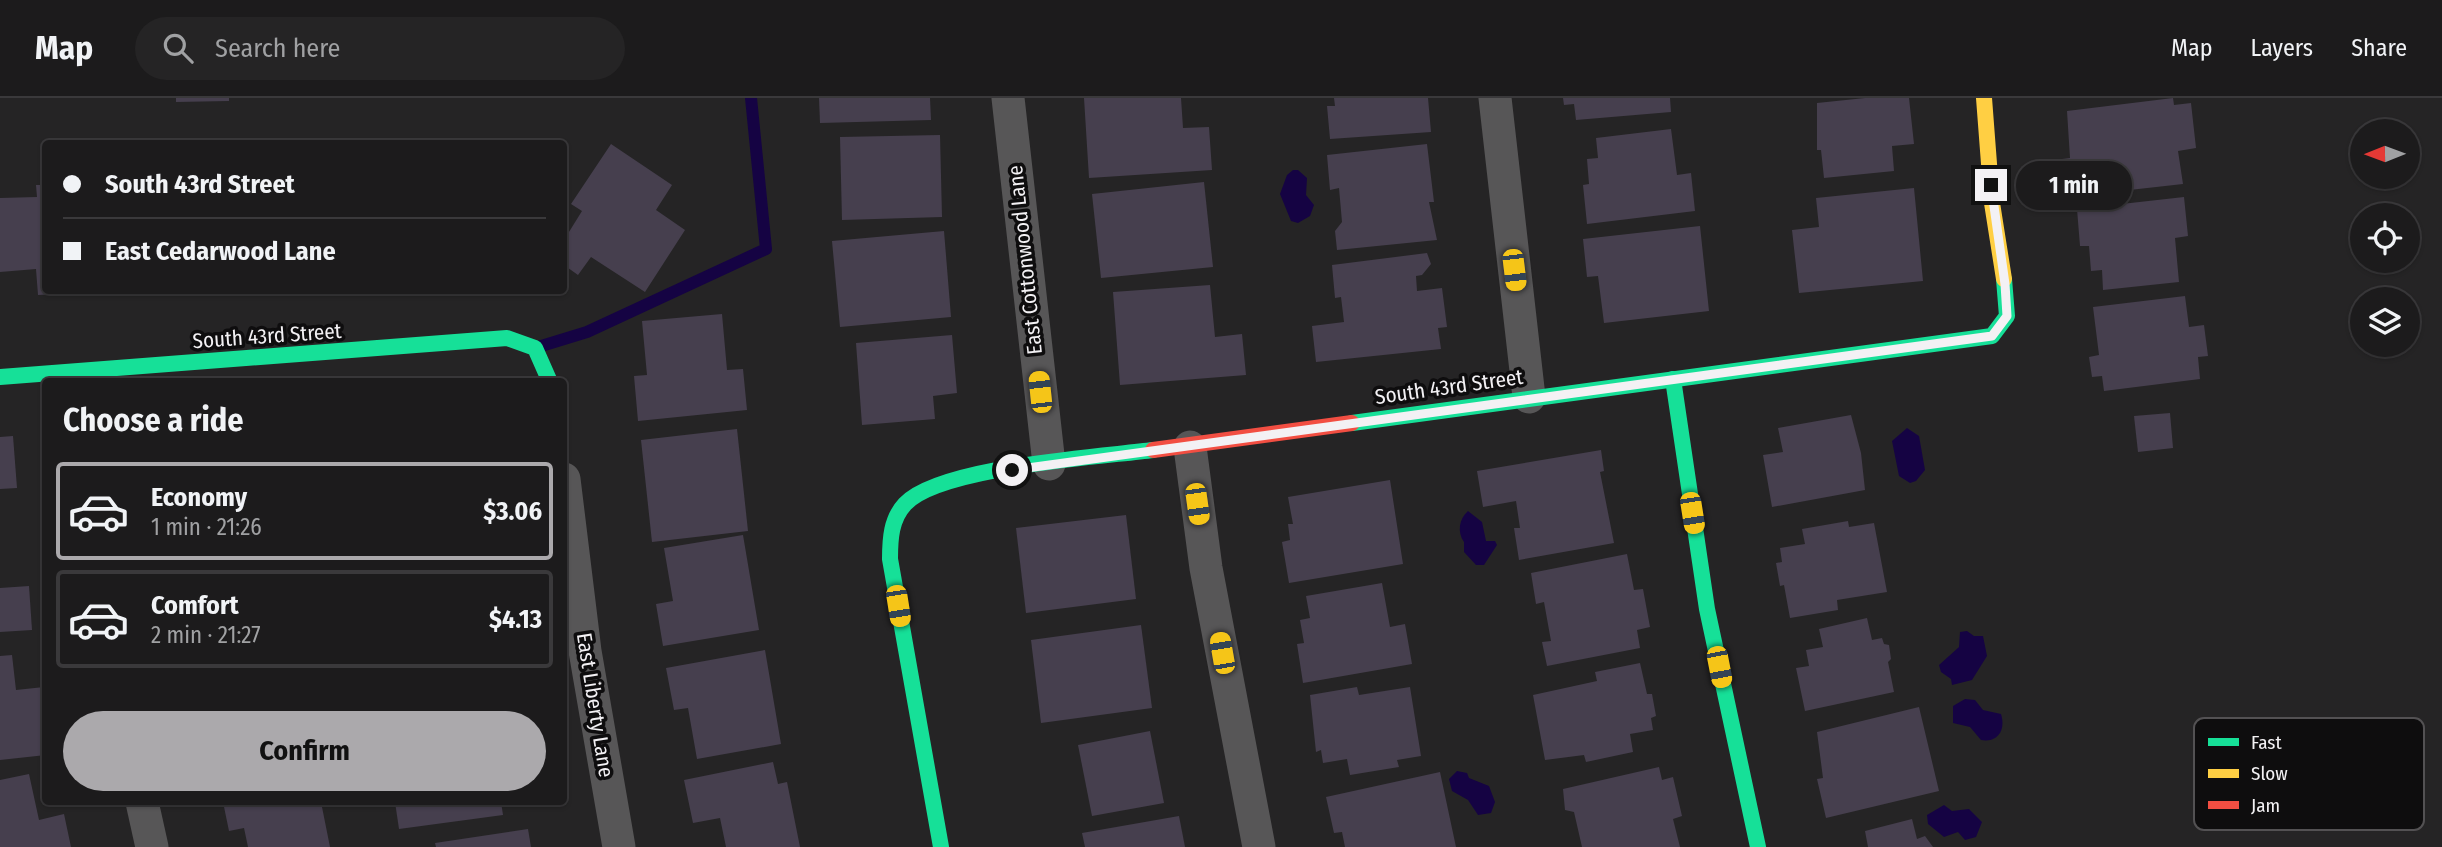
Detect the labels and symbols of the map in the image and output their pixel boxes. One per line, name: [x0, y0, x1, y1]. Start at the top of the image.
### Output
north arrow: [2350, 119, 2420, 189]
callout: 1 min: [2016, 160, 2131, 210]
street label: East Cottonwood Lane: [1002, 164, 1048, 356]
route end: [1975, 169, 2007, 201]
car: [1502, 248, 1527, 292]
street label: South 43rd Street: [192, 318, 342, 354]
street label: South 43rd Street: [1373, 364, 1525, 410]
car: [1028, 370, 1053, 414]
route start: [996, 454, 1028, 486]
car: [1184, 482, 1211, 526]
car: [1679, 491, 1706, 535]
car: [885, 584, 912, 628]
car: [1209, 630, 1236, 676]
street label: East Liberty Lane: [571, 631, 619, 779]
car: [1705, 644, 1734, 690]
legend: [2194, 718, 2424, 830]
text: Fast: [2251, 731, 2282, 754]
text: Slow: [2251, 762, 2288, 785]
text: Jam: [2251, 794, 2280, 817]

